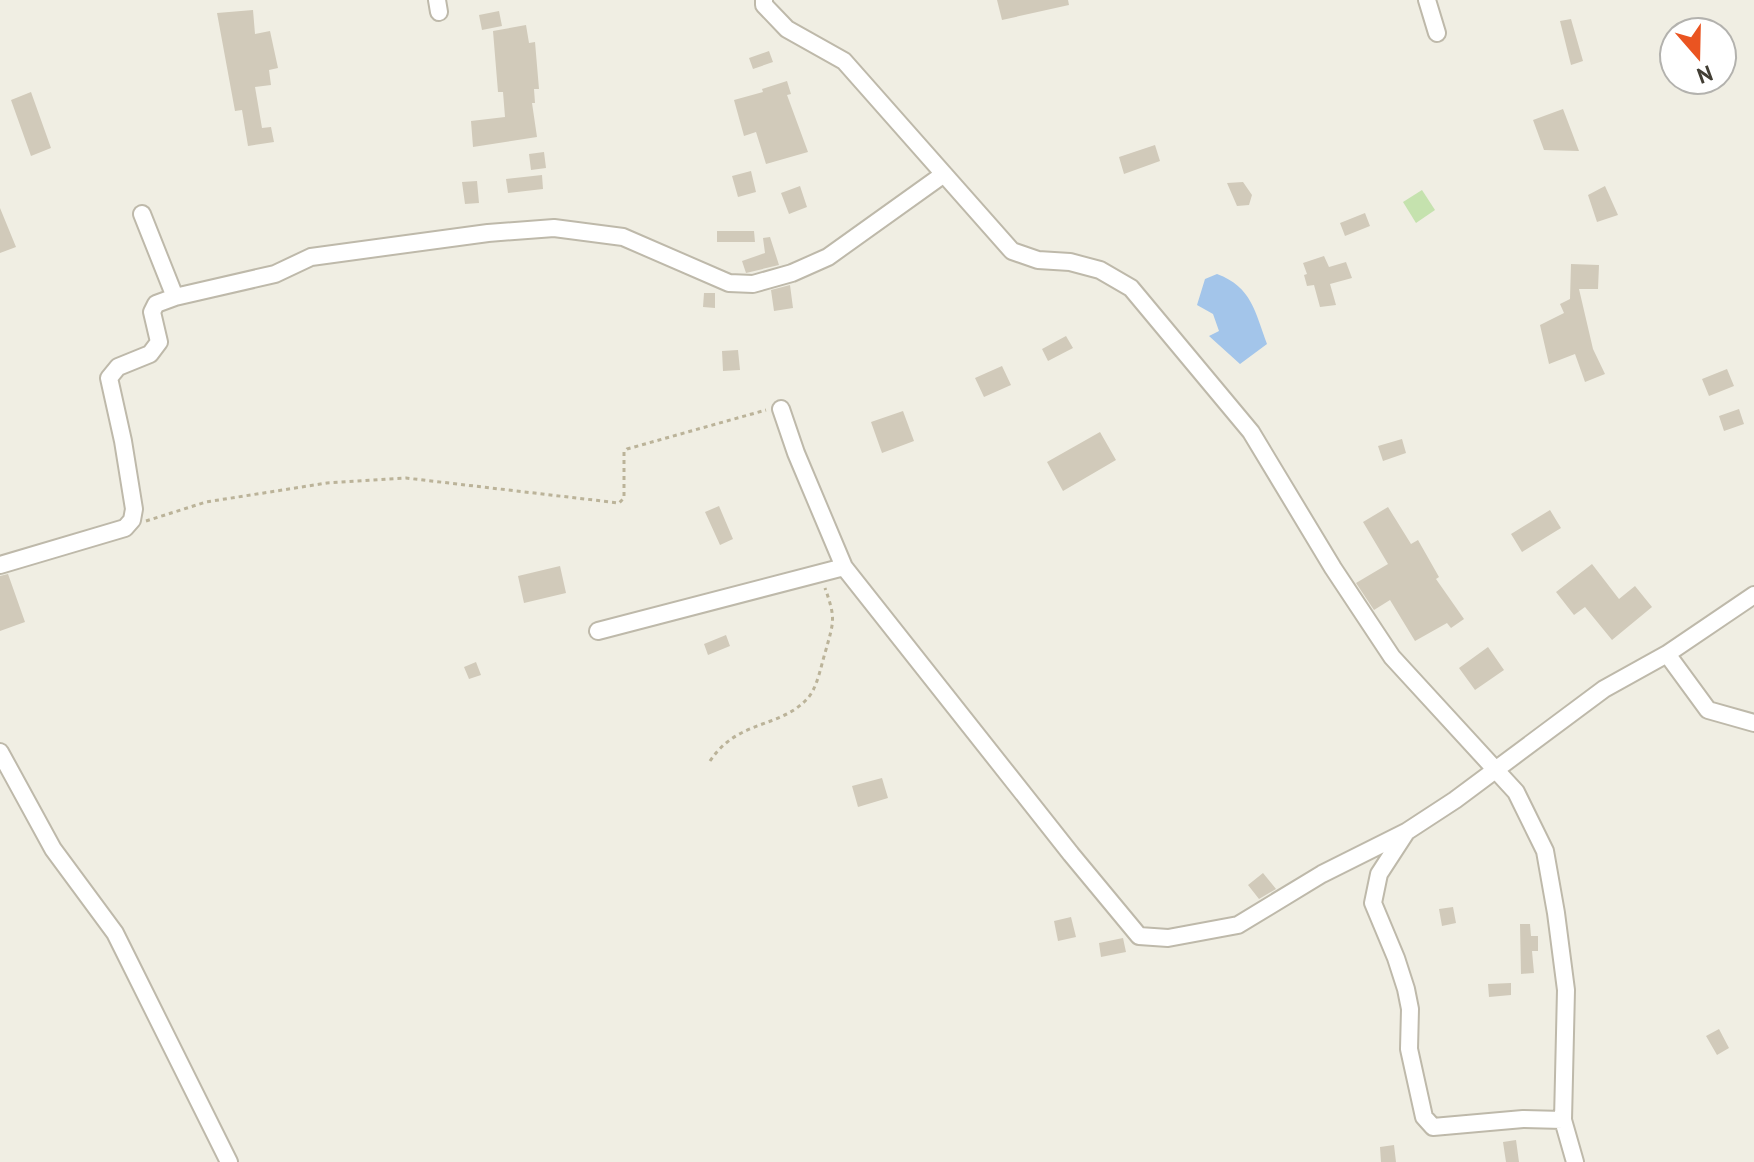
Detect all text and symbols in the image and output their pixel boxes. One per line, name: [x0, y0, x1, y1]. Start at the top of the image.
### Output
north arrow: [1658, 16, 1738, 96]
text: N: [1693, 59, 1716, 90]

